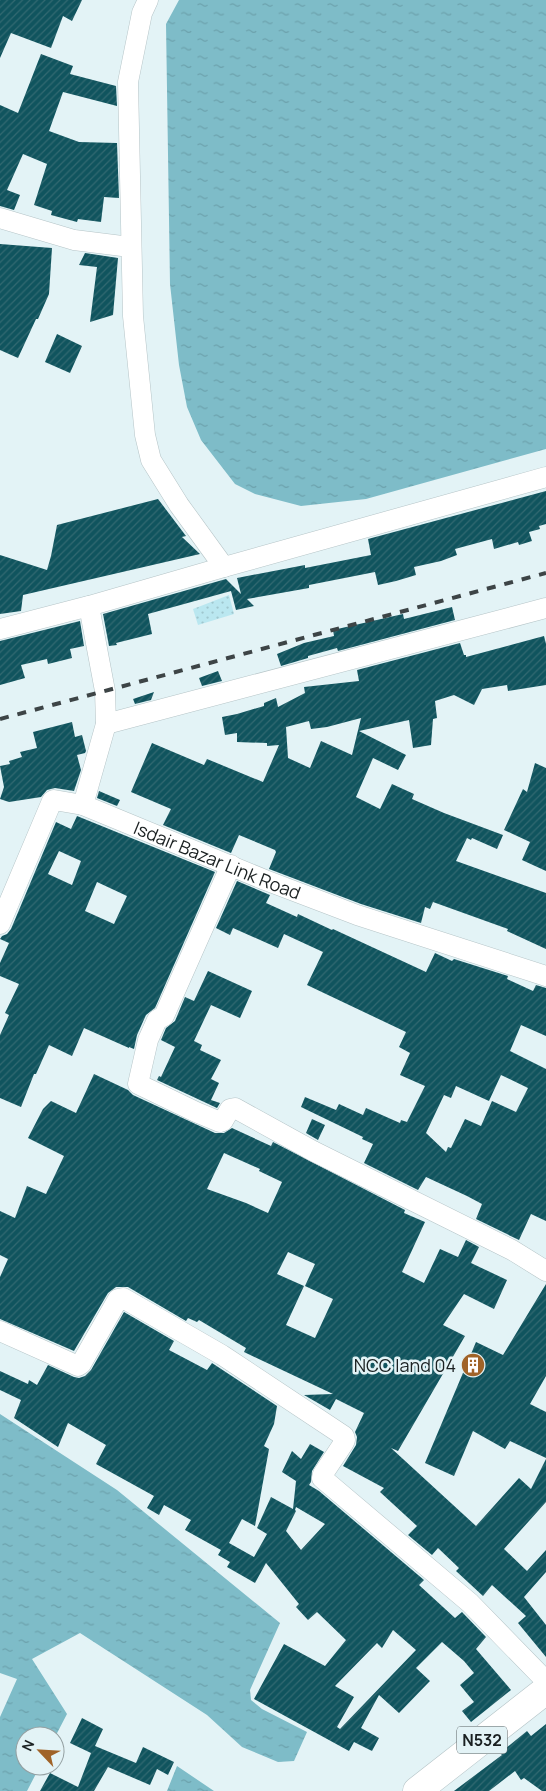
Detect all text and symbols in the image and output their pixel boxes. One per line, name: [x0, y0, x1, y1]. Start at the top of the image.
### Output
street label: Isdair Bazar Link Road: [130, 815, 304, 905]
building icon: NCC land 04: [460, 1352, 486, 1378]
place label: NCC land 04: [354, 1353, 456, 1377]
north arrow: [15, 1726, 65, 1776]
road number: N532: [457, 1726, 507, 1754]
text: N: [17, 1737, 39, 1754]

